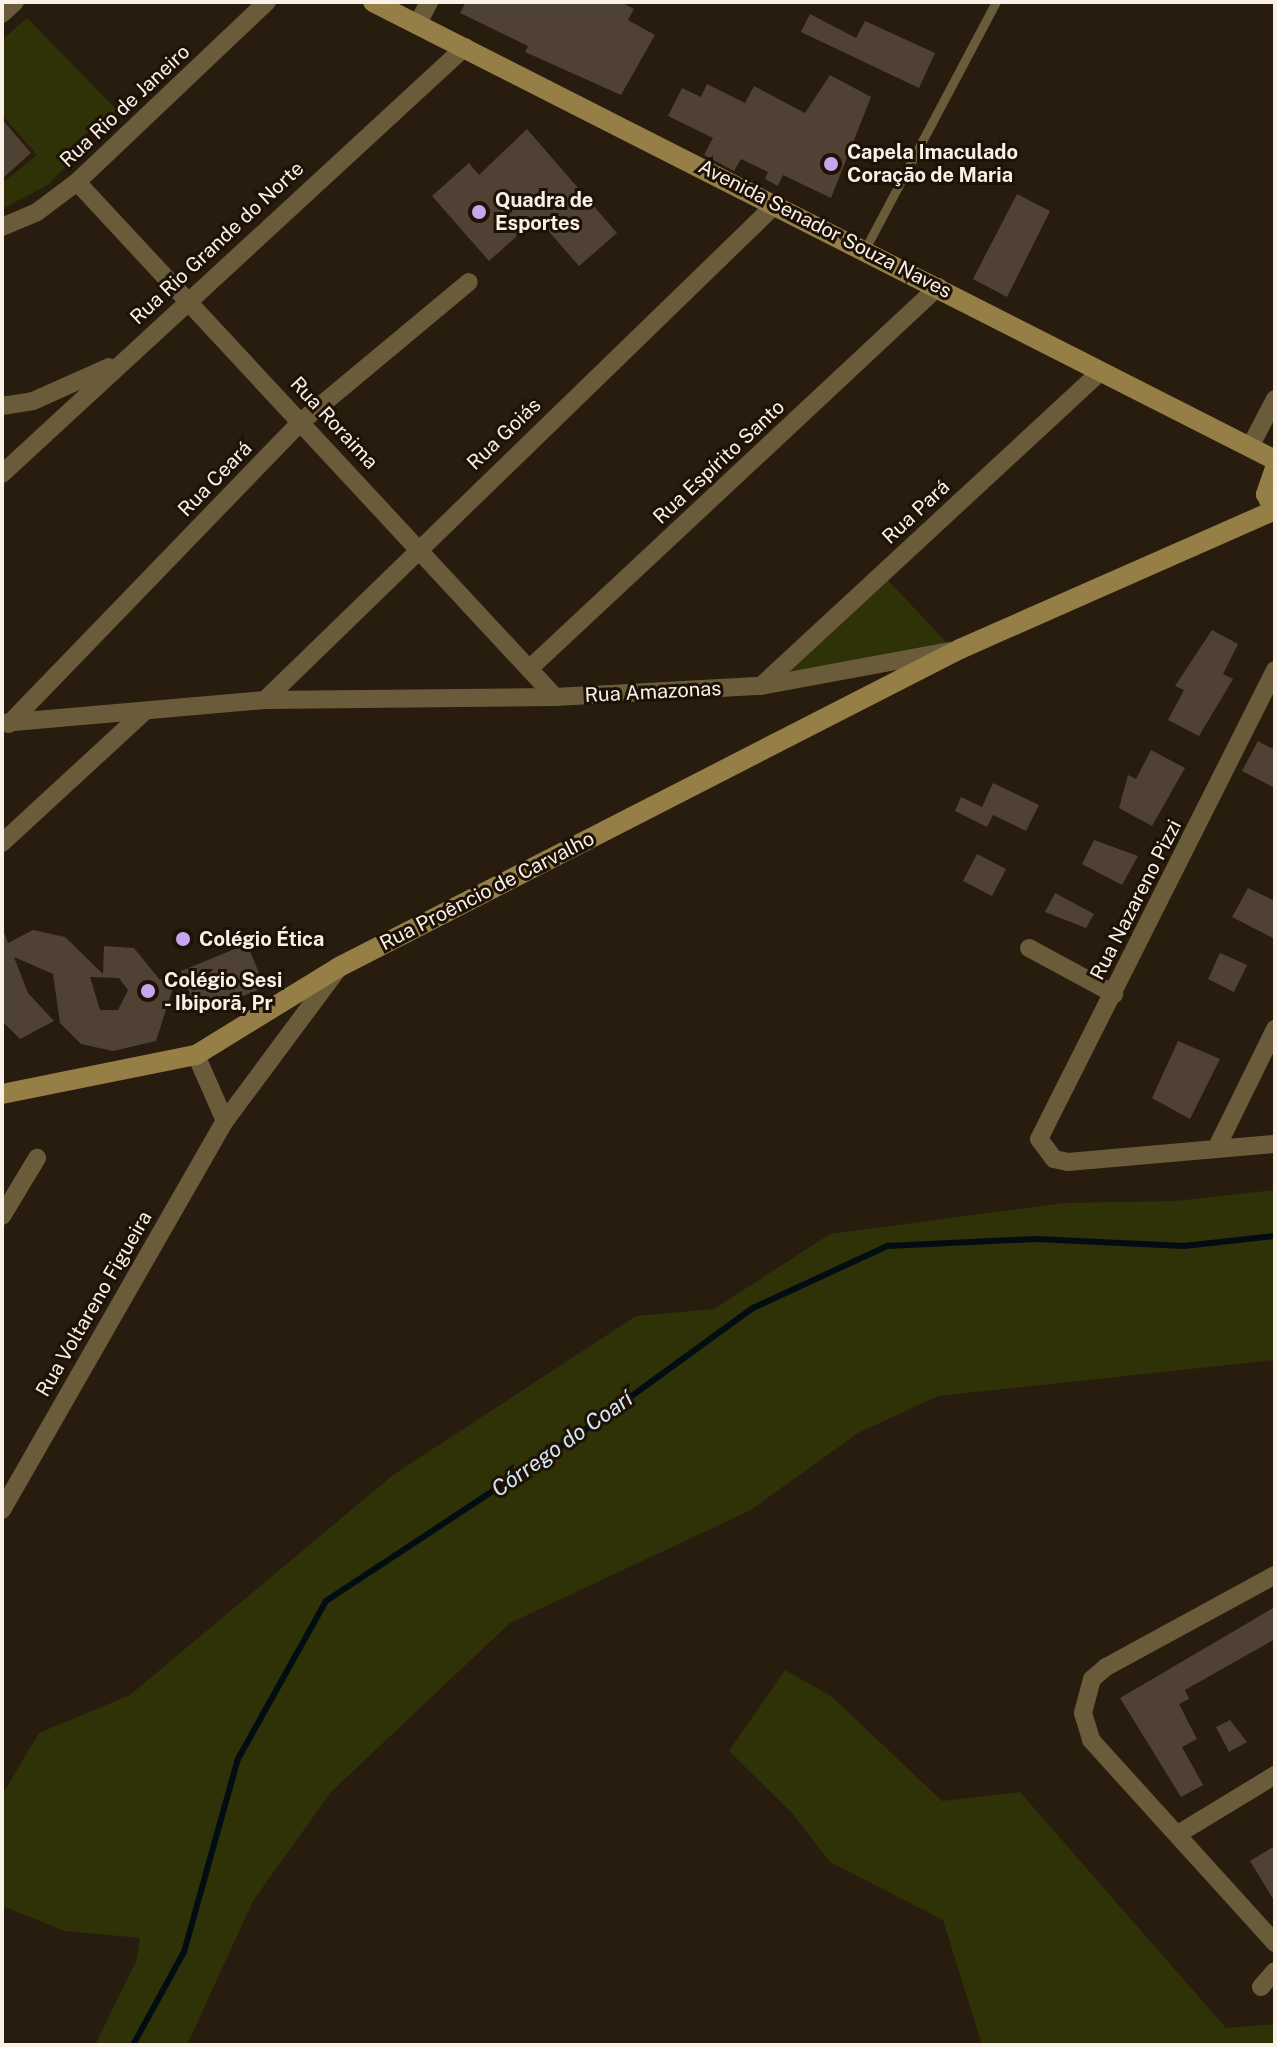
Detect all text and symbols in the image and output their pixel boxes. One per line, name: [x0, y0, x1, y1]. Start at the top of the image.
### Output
street label: Rua Rio de Janeiro: [55, 39, 195, 173]
place label: Capela Imaculado Coração de Maria: [847, 140, 1018, 187]
street label: Avenida Senador Souza Naves: [695, 155, 955, 303]
marker: Capela Imaculado Coração de Maria: [822, 155, 840, 173]
street label: Rua Rio Grande do Norte: [125, 156, 309, 330]
place label: Quadra de Esportes: [495, 188, 593, 235]
marker: Quadra de Esportes: [470, 203, 488, 221]
street label: Rua Roraima: [285, 372, 383, 474]
street label: Rua Goiás: [462, 393, 546, 475]
street label: Rua Espírito Santo: [648, 395, 790, 529]
street label: Rua Ceará: [173, 436, 257, 522]
street label: Rua Pará: [877, 475, 955, 549]
street label: Rua Amazonas: [584, 676, 722, 708]
street label: Rua Nazareno Pizzi: [1085, 816, 1187, 984]
street label: Rua Proêncio de Carvalho: [376, 826, 598, 956]
place label: Colégio Ética: [199, 927, 324, 951]
marker: Colégio Ética: [174, 930, 192, 948]
place label: Colégio Sesi - Ibiporã, Pr: [164, 968, 282, 1015]
marker: Colégio Sesi - Ibiporã, Pr: [139, 982, 157, 1000]
street label: Rua Voltareno Figueira: [31, 1207, 157, 1401]
water label: Córrego do Coarí: [486, 1385, 638, 1503]

